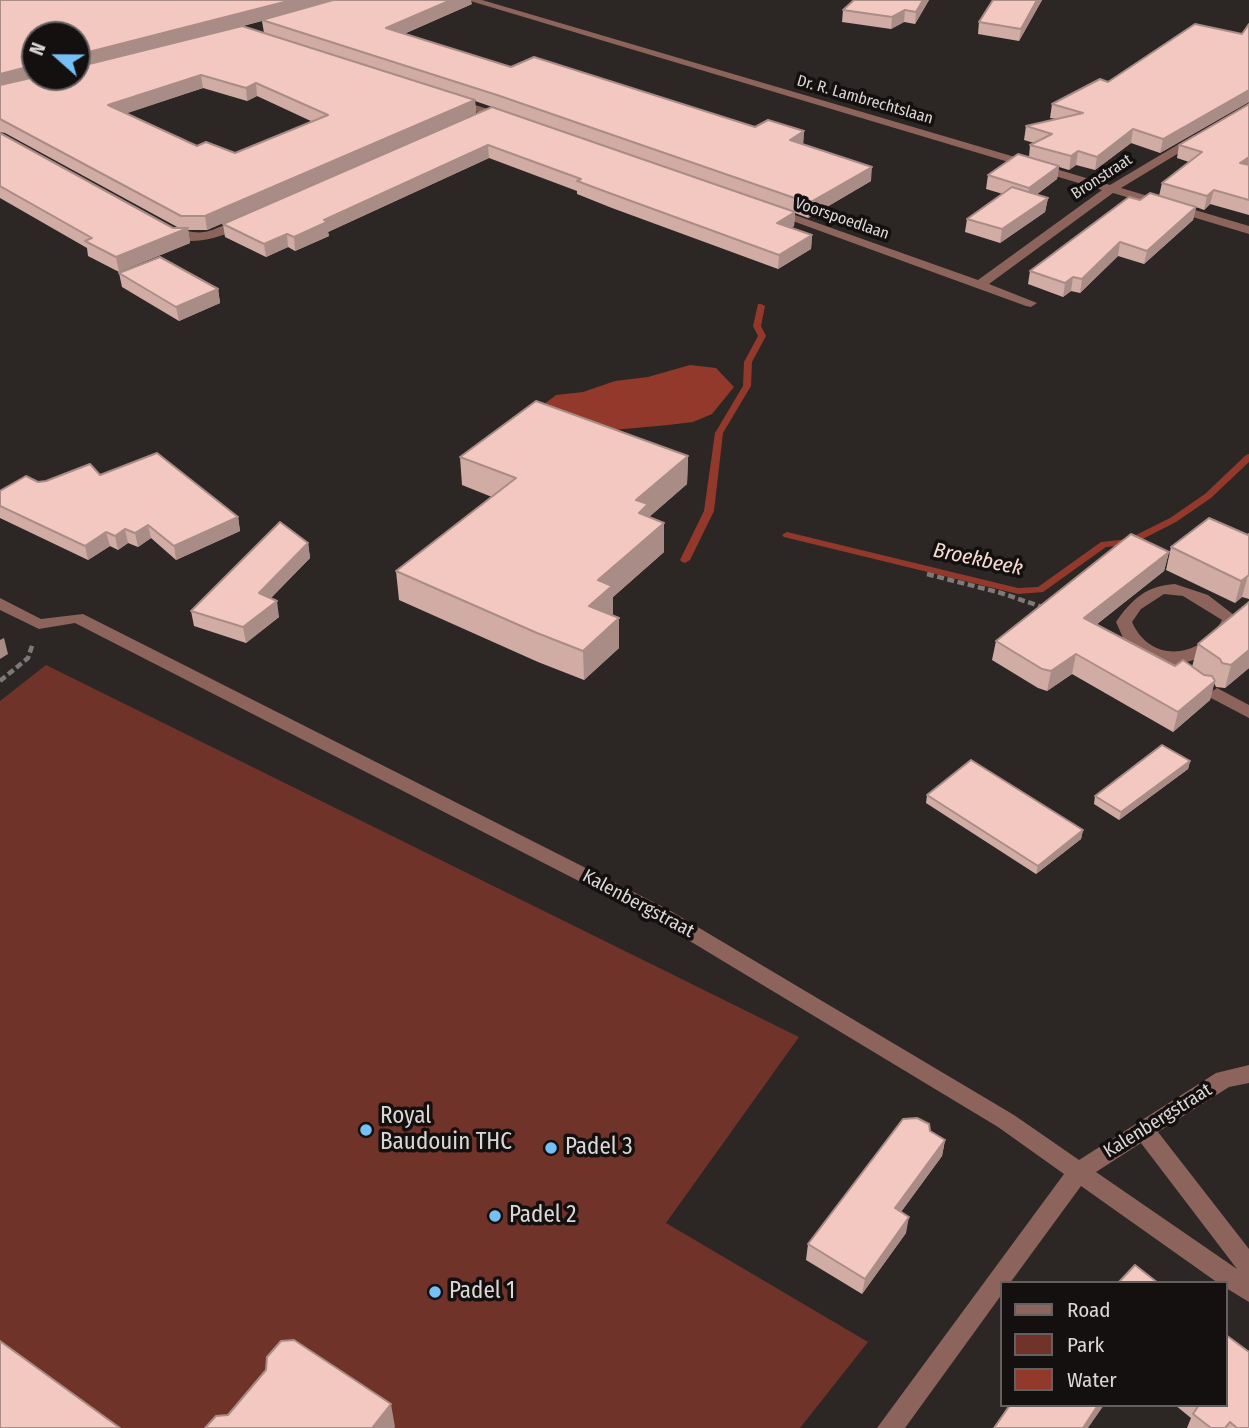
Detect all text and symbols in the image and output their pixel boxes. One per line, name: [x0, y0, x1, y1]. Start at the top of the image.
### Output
north arrow: [21, 21, 91, 91]
text: N: [25, 40, 51, 58]
street label: Dr. R. Lambrechtslaan: [795, 71, 935, 129]
street label: Bronstraat: [1068, 150, 1136, 204]
street label: Voorspoedlaan: [792, 194, 892, 244]
water label: Broekbeek: [931, 538, 1025, 582]
street label: Kalenbergstraat: [578, 865, 698, 943]
street label: Kalenbergstraat: [1100, 1079, 1216, 1163]
place label: Royal Baudouin THC: [380, 1103, 512, 1157]
marker: Royal Baudouin THC: [358, 1122, 374, 1138]
place label: Padel 3: [565, 1134, 633, 1162]
marker: Padel 3: [543, 1140, 559, 1156]
place label: Padel 2: [509, 1202, 576, 1230]
marker: Padel 2: [487, 1208, 503, 1224]
place label: Padel 1: [449, 1278, 515, 1306]
legend: [1000, 1281, 1228, 1407]
marker: Padel 1: [427, 1284, 443, 1300]
text: Road: [1067, 1297, 1111, 1323]
text: Park: [1067, 1332, 1104, 1358]
text: Water: [1067, 1367, 1117, 1393]

